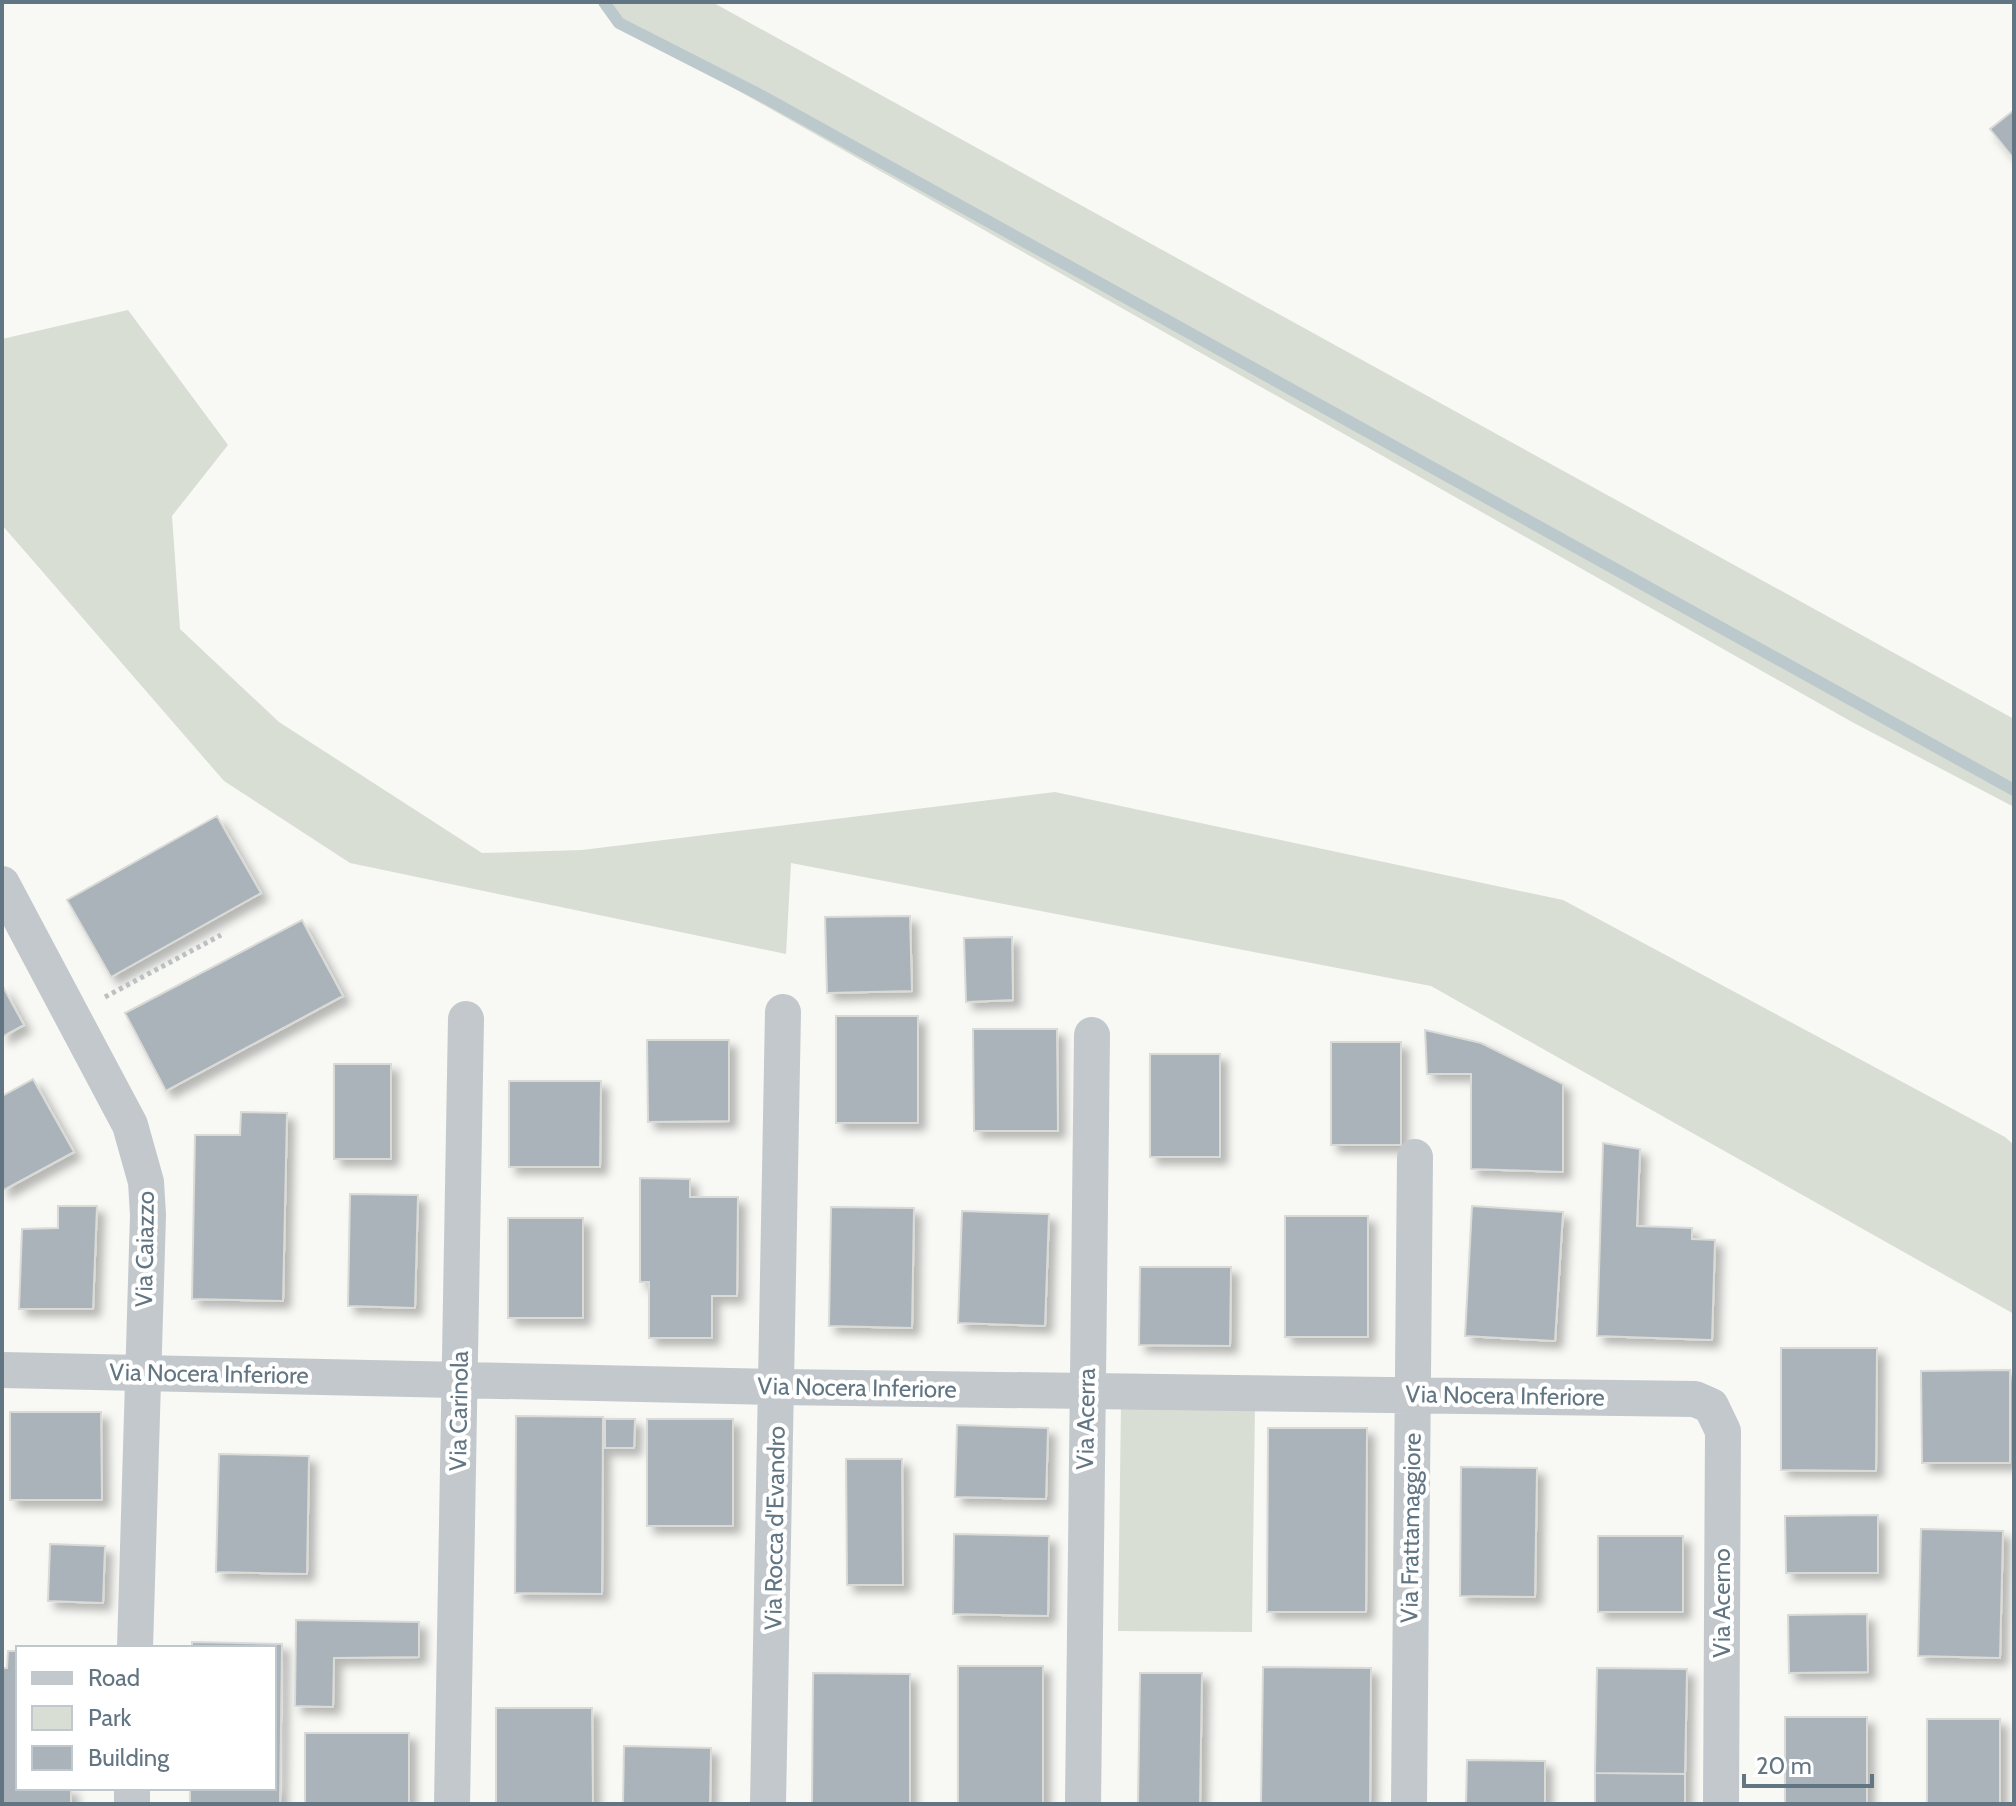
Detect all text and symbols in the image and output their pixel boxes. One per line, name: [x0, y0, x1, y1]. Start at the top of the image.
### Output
street label: Via Caiazzo: [129, 1191, 160, 1307]
street label: Via Carinola: [443, 1350, 474, 1471]
street label: Via Nocera Inferiore: [109, 1357, 309, 1390]
street label: Via Acerra: [1070, 1367, 1101, 1470]
street label: Via Nocera Inferiore: [757, 1371, 957, 1404]
street label: Via Nocera Inferiore: [1405, 1379, 1605, 1412]
street label: Via Rocca d'Evandro: [758, 1426, 791, 1630]
street label: Via Frattamaggiore: [1394, 1433, 1427, 1623]
street label: Via Acerno: [1707, 1548, 1736, 1658]
legend: [16, 1646, 276, 1790]
text: Road: [88, 1663, 140, 1692]
text: Park: [88, 1703, 131, 1732]
scale bar: [1744, 1738, 1872, 1788]
text: Building: [88, 1743, 170, 1772]
text: 20 m: [1756, 1751, 1812, 1780]

